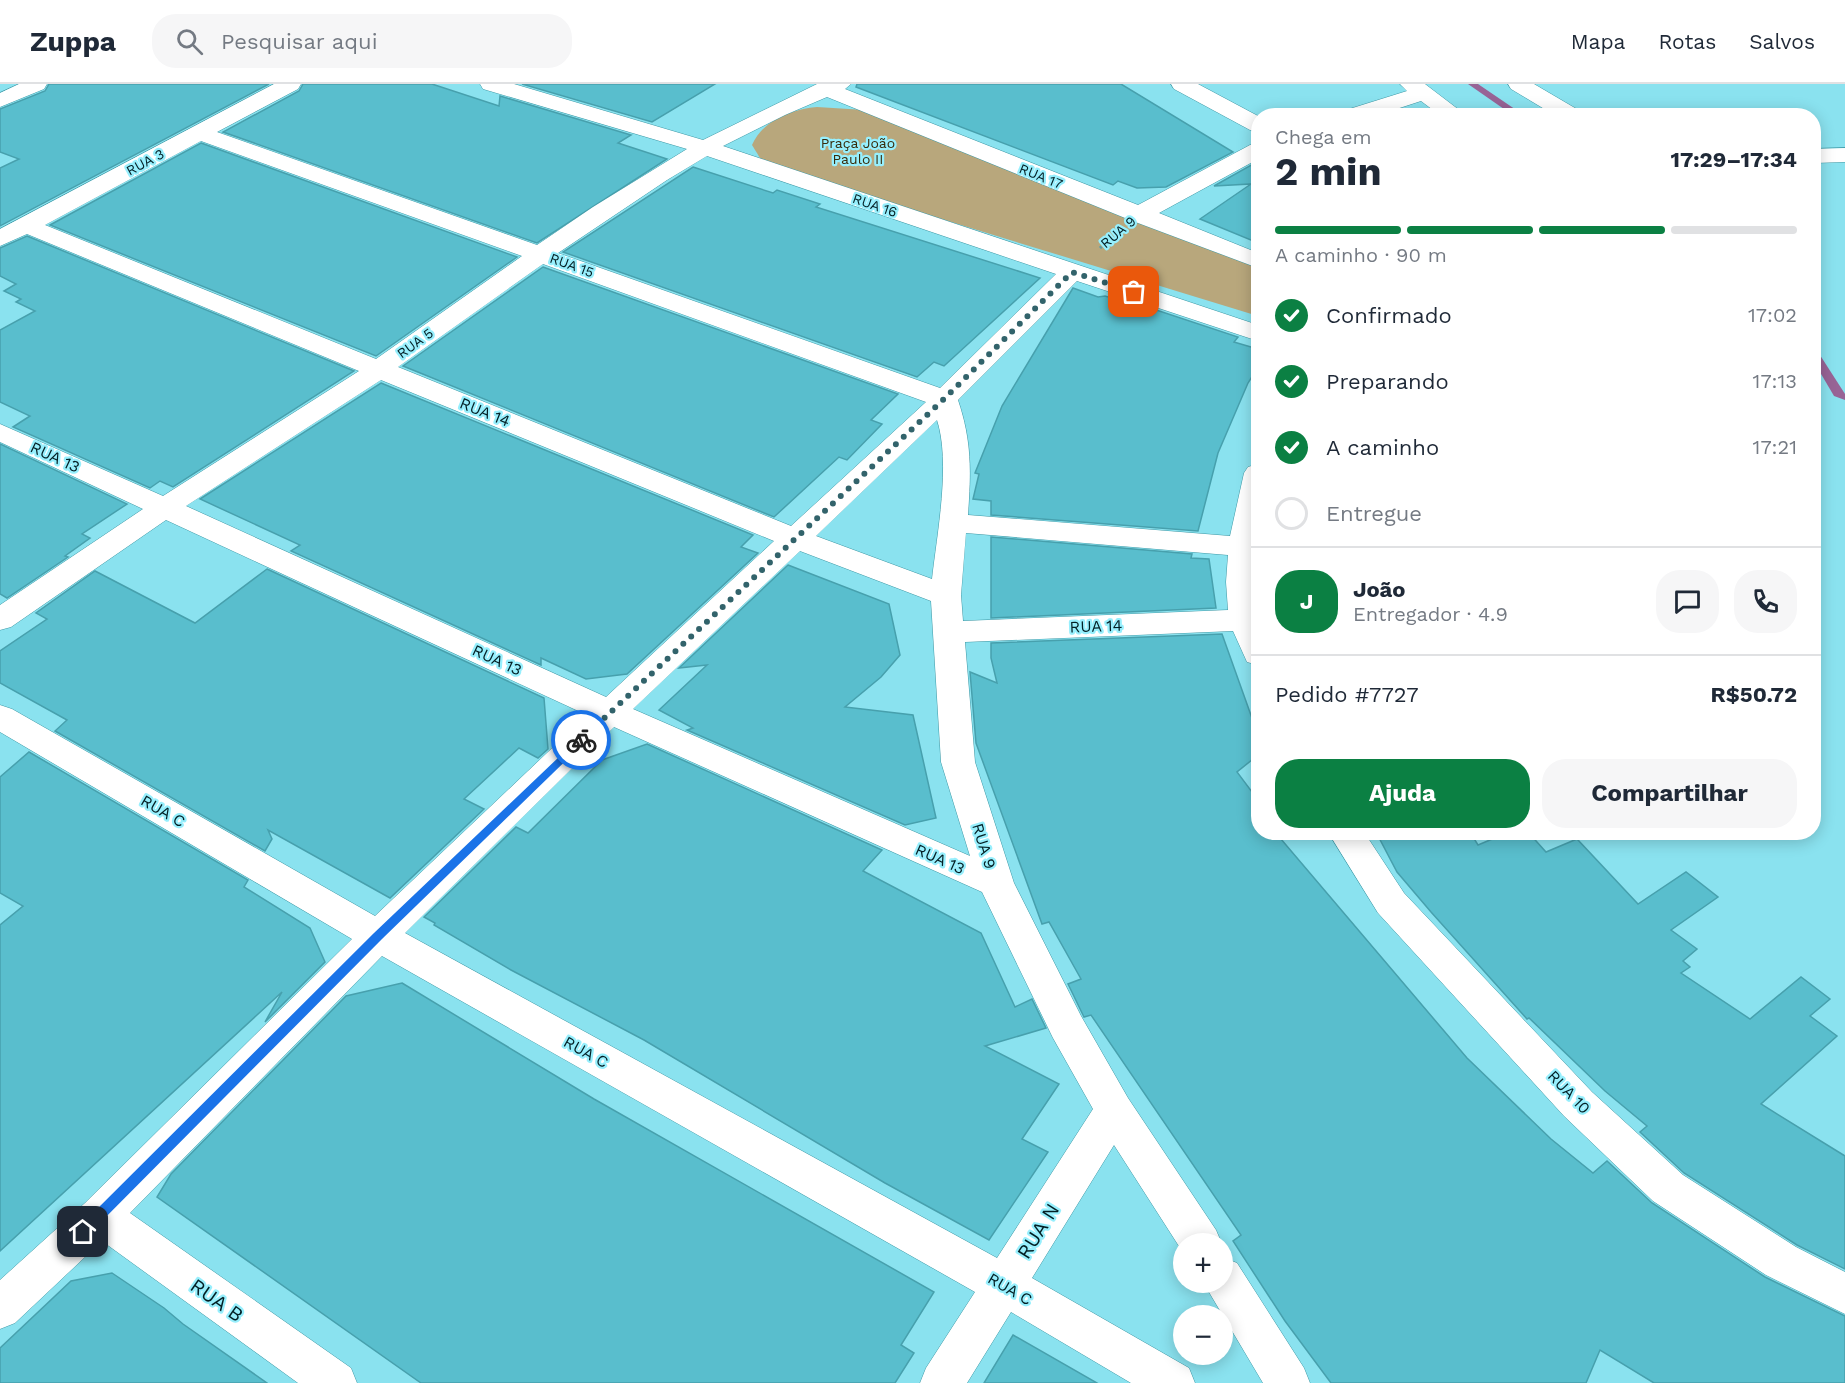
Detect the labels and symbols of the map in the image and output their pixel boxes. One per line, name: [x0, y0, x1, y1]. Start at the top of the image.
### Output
park label: Praça João Paulo II: [821, 135, 895, 167]
street label: RUA 3: [123, 145, 167, 179]
street label: RUA 17: [1017, 160, 1065, 192]
street label: RUA 16: [851, 190, 899, 220]
street label: RUA 9: [1097, 213, 1139, 251]
street label: RUA 15: [548, 250, 596, 280]
pin: [1108, 266, 1159, 317]
street label: RUA 5: [394, 325, 436, 361]
street label: RUA 14: [457, 393, 513, 431]
street label: RUA 13: [27, 437, 83, 477]
street label: RUA 14: [1069, 616, 1123, 636]
street label: RUA 13: [469, 640, 525, 680]
courier: [551, 710, 611, 770]
street label: RUA C: [137, 791, 189, 831]
street label: RUA 9: [968, 821, 1000, 871]
street label: RUA 13: [912, 840, 968, 878]
street label: RUA C: [560, 1032, 612, 1072]
street label: RUA 10: [1544, 1066, 1594, 1118]
street label: RUA N: [1012, 1199, 1064, 1263]
pin: [57, 1206, 108, 1257]
street label: RUA C: [984, 1269, 1036, 1309]
street label: RUA B: [186, 1273, 248, 1327]

